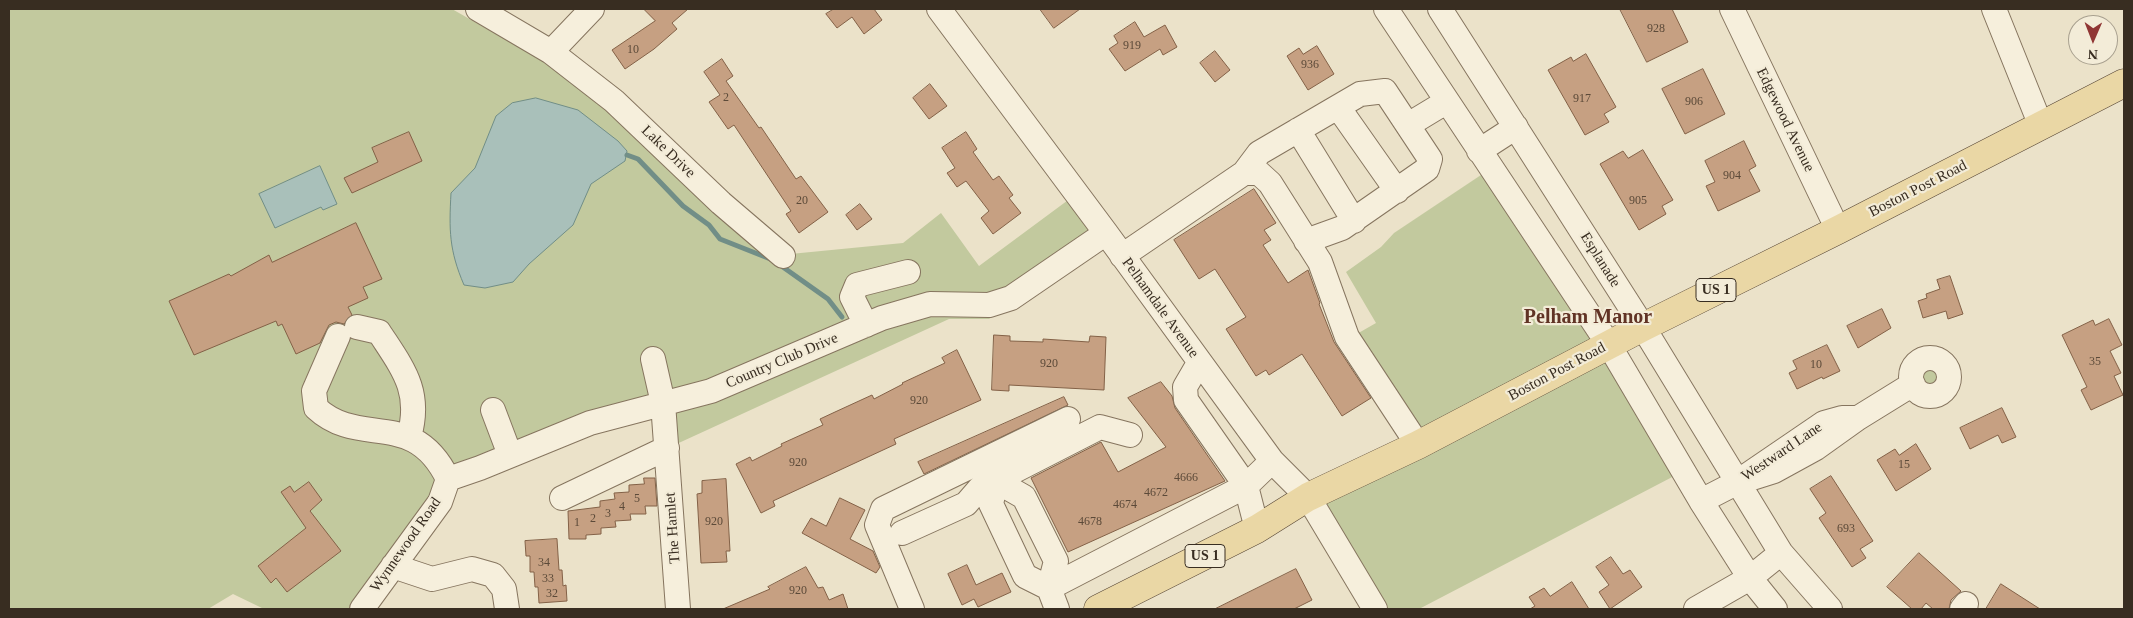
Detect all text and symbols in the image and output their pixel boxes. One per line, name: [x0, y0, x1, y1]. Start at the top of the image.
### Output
north arrow: [2068, 15, 2118, 65]
house number: 928: [1647, 22, 1665, 36]
house number: 919: [1123, 39, 1141, 53]
house number: 10: [627, 43, 639, 57]
text: N: [2088, 47, 2098, 62]
house number: 936: [1301, 58, 1319, 72]
street label: Edgewood Avenue: [1752, 65, 1818, 175]
house number: 2: [723, 91, 729, 105]
house number: 917: [1573, 92, 1591, 106]
house number: 906: [1685, 95, 1703, 109]
street label: Lake Drive: [637, 122, 699, 182]
street label: Boston Post Road: [1866, 157, 1970, 221]
house number: 904: [1723, 169, 1741, 183]
house number: 20: [796, 194, 808, 208]
house number: 905: [1629, 194, 1647, 208]
street label: Esplanade: [1576, 229, 1624, 291]
street label: Pelhamdale Avenue: [1118, 254, 1202, 362]
road number: US 1: [1696, 278, 1736, 302]
district label: Pelham Manor: [1524, 306, 1652, 330]
street label: Country Club Drive: [723, 329, 841, 393]
street label: Boston Post Road: [1505, 339, 1609, 405]
house number: 35: [2089, 355, 2101, 369]
house number: 920: [1040, 357, 1058, 371]
house number: 10: [1810, 358, 1822, 372]
house number: 920: [910, 394, 928, 408]
street label: Westward Lane: [1738, 418, 1826, 486]
house number: 920: [789, 456, 807, 470]
house number: 15: [1898, 458, 1910, 472]
house number: 4666: [1174, 471, 1198, 485]
house number: 4672: [1144, 486, 1168, 500]
house number: 5: [634, 492, 640, 506]
street label: The Hamlet: [662, 492, 684, 564]
street label: Wynnewood Road: [367, 494, 445, 596]
house number: 4674: [1113, 498, 1137, 512]
house number: 4: [619, 500, 625, 514]
house number: 3: [605, 507, 611, 521]
house number: 2: [590, 512, 596, 526]
house number: 920: [705, 515, 723, 529]
house number: 4678: [1078, 515, 1102, 529]
house number: 1: [574, 516, 580, 530]
house number: 693: [1837, 522, 1855, 536]
road number: US 1: [1185, 544, 1225, 568]
house number: 34: [538, 556, 550, 570]
house number: 33: [542, 572, 554, 586]
house number: 920: [789, 584, 807, 598]
house number: 32: [546, 587, 558, 601]

